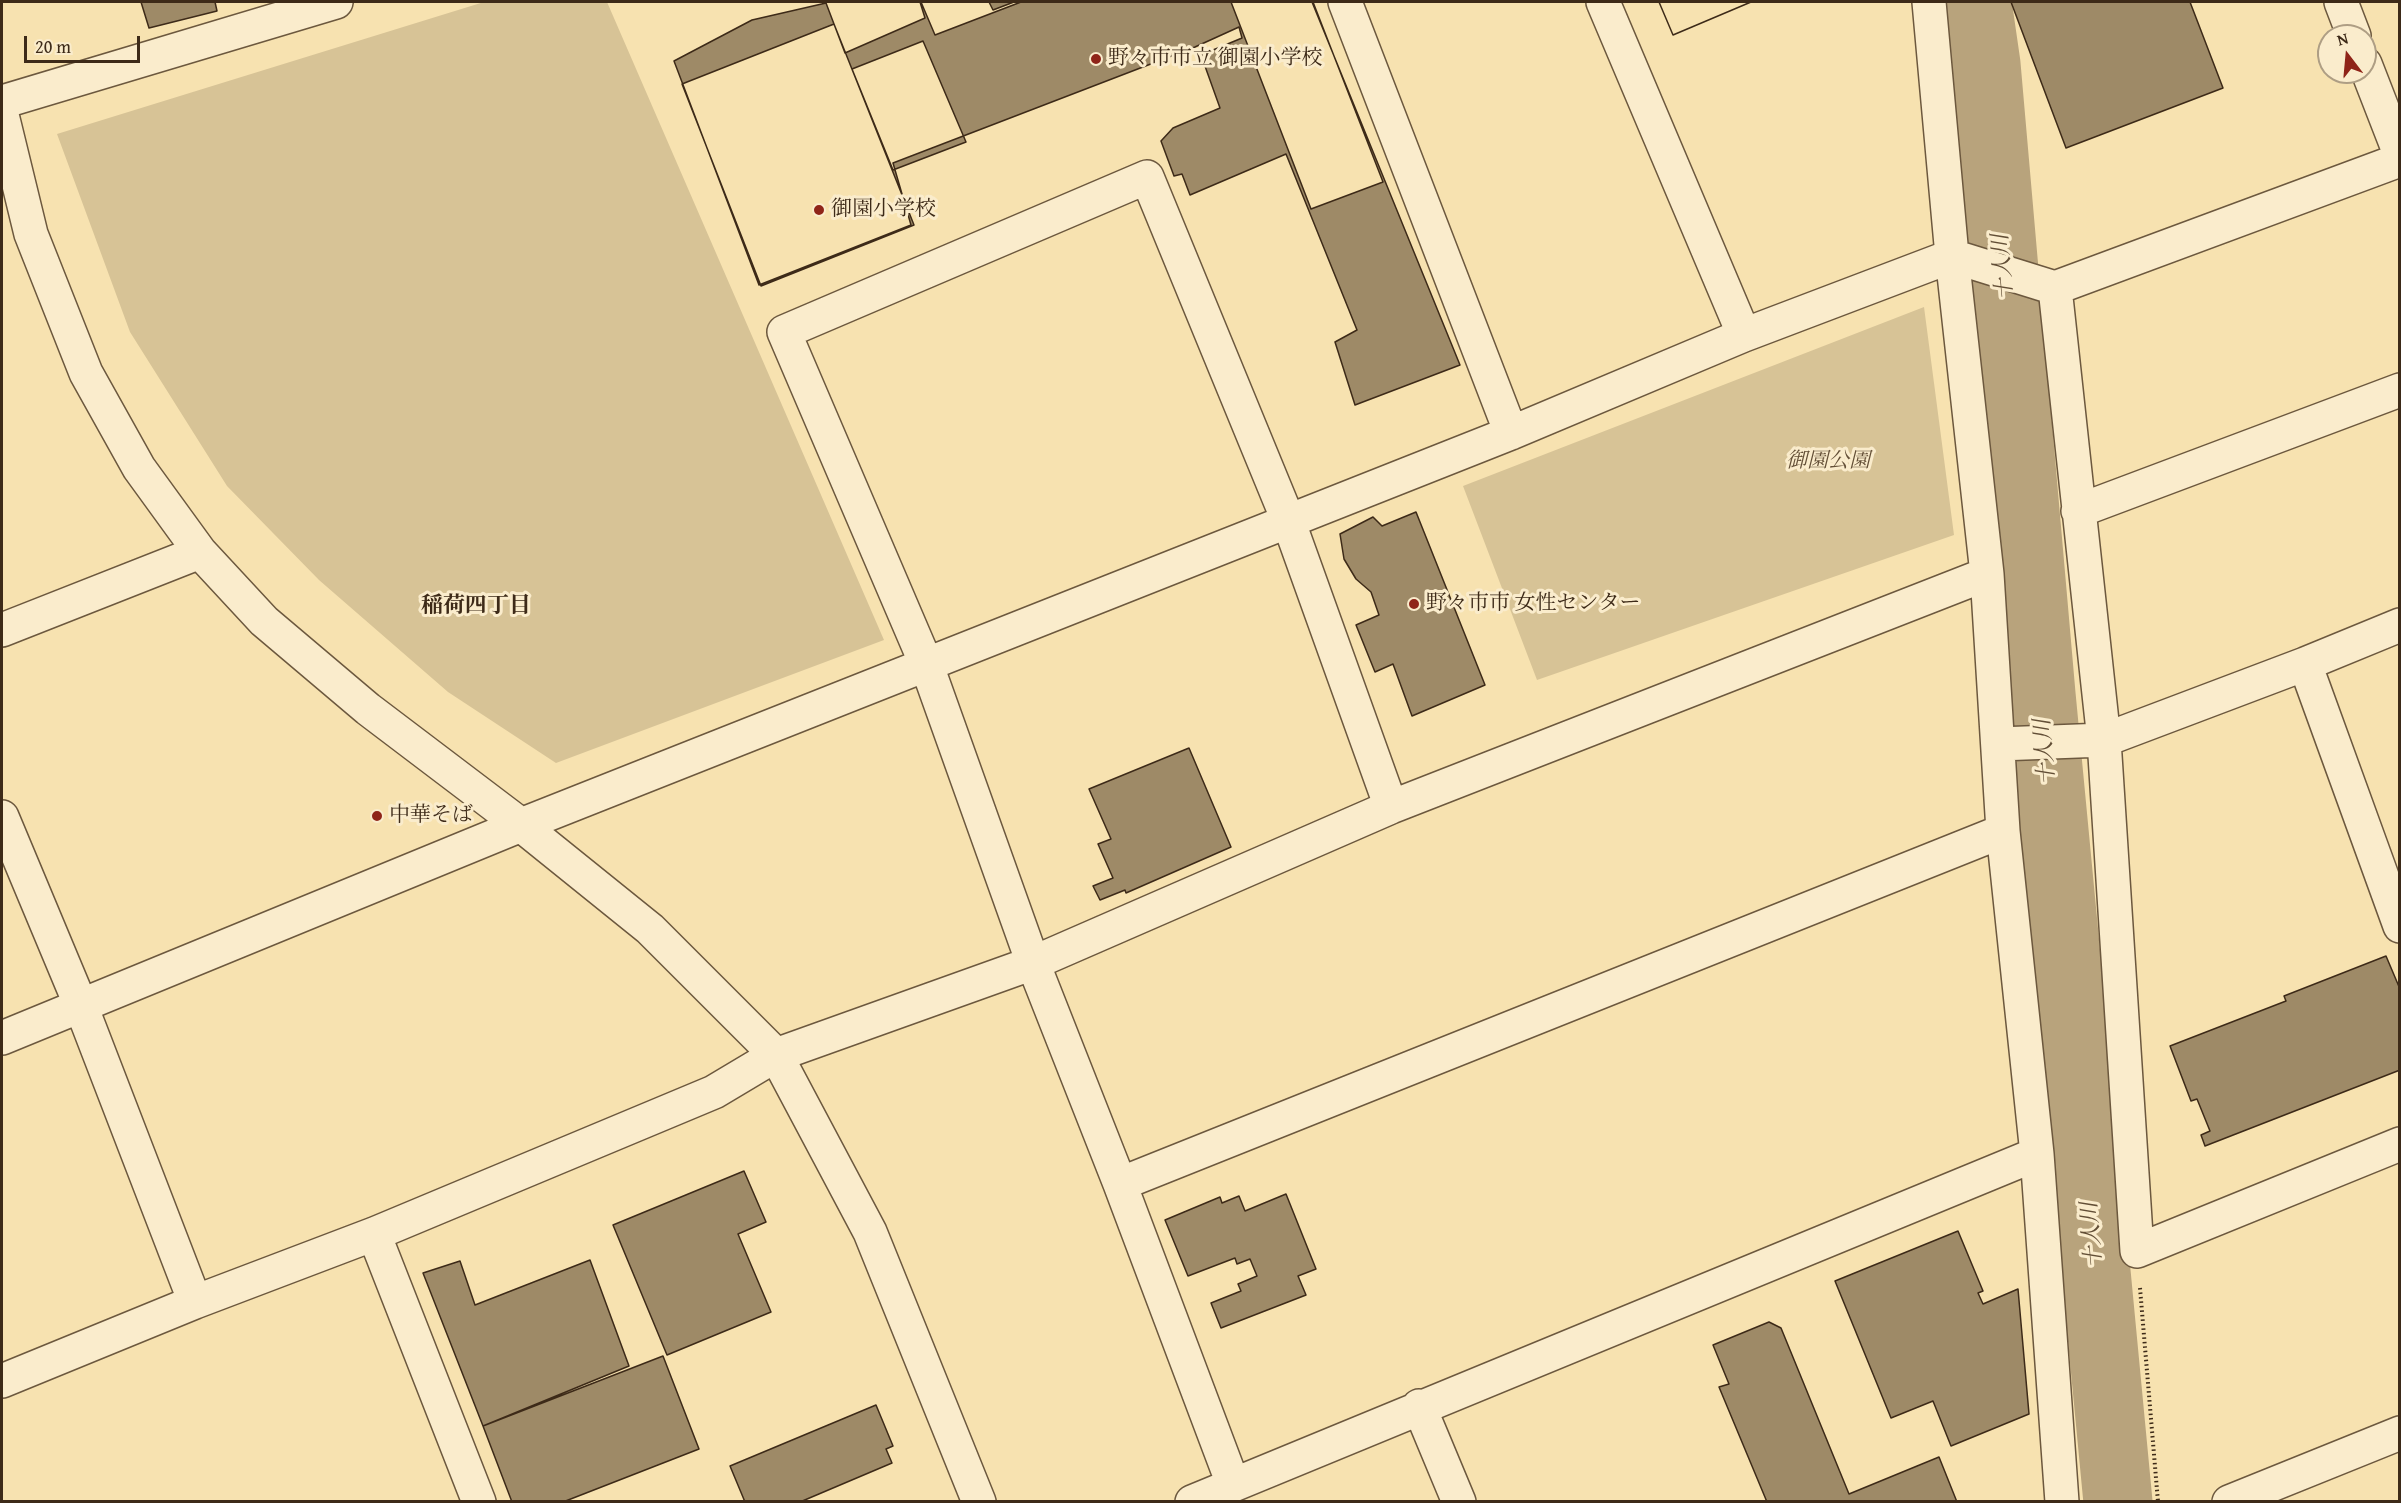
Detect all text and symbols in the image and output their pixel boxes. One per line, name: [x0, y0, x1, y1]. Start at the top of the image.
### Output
scale bar: [27, 24, 142, 62]
north arrow: [2317, 24, 2377, 84]
text: N: [2334, 26, 2351, 52]
text: 20 m: [35, 33, 71, 60]
place label: 野々市市立 御園小学校: [1108, 46, 1323, 72]
marker: 野々市市立 御園小学校: [1089, 52, 1103, 66]
place label: 御園小学校: [831, 197, 936, 223]
marker: 御園小学校: [812, 203, 826, 217]
water label: 十人川: [1988, 233, 2020, 301]
park label: 御園公園: [1786, 449, 1870, 475]
place label: 野々市市 女性センター: [1426, 591, 1641, 617]
district label: 稲荷四丁目: [421, 593, 531, 619]
marker: 野々市市 女性センター: [1407, 597, 1421, 611]
water label: 十人川: [2030, 718, 2062, 786]
place label: 中華そば: [389, 803, 473, 829]
marker: 中華そば: [370, 809, 384, 823]
water label: 十人川: [2077, 1201, 2109, 1269]

